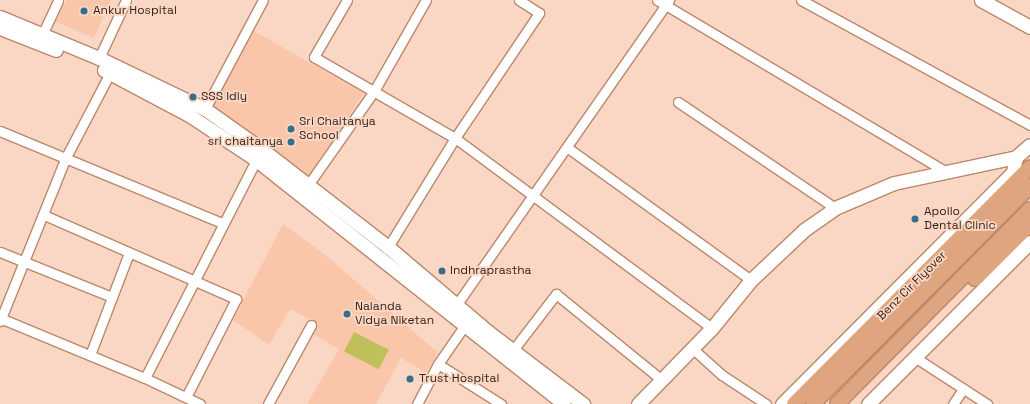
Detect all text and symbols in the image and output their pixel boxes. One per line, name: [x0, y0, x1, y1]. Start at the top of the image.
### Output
place label: Ankur Hospital: [93, 4, 177, 18]
marker: Ankur Hospital: [78, 5, 90, 17]
place label: SSS Idly: [201, 90, 247, 104]
marker: SSS Idly: [188, 92, 198, 102]
place label: Sri Chaitanya School: [299, 115, 376, 143]
marker: Sri Chaitanya School: [286, 124, 296, 134]
place label: sri chaitanya: [208, 135, 283, 149]
marker: sri chaitanya: [286, 137, 296, 147]
place label: Apollo Dental Clinic: [924, 205, 996, 233]
marker: Apollo Dental Clinic: [909, 213, 921, 225]
street label: Benz Cir Flyover: [874, 248, 950, 324]
place label: Indhraprastha: [450, 264, 531, 278]
marker: Indhraprastha: [437, 266, 447, 276]
place label: Nalanda Vidya Niketan: [355, 300, 434, 328]
marker: Nalanda Vidya Niketan: [342, 309, 352, 319]
place label: Trust Hospital: [419, 372, 499, 386]
marker: Trust Hospital: [404, 373, 416, 385]

